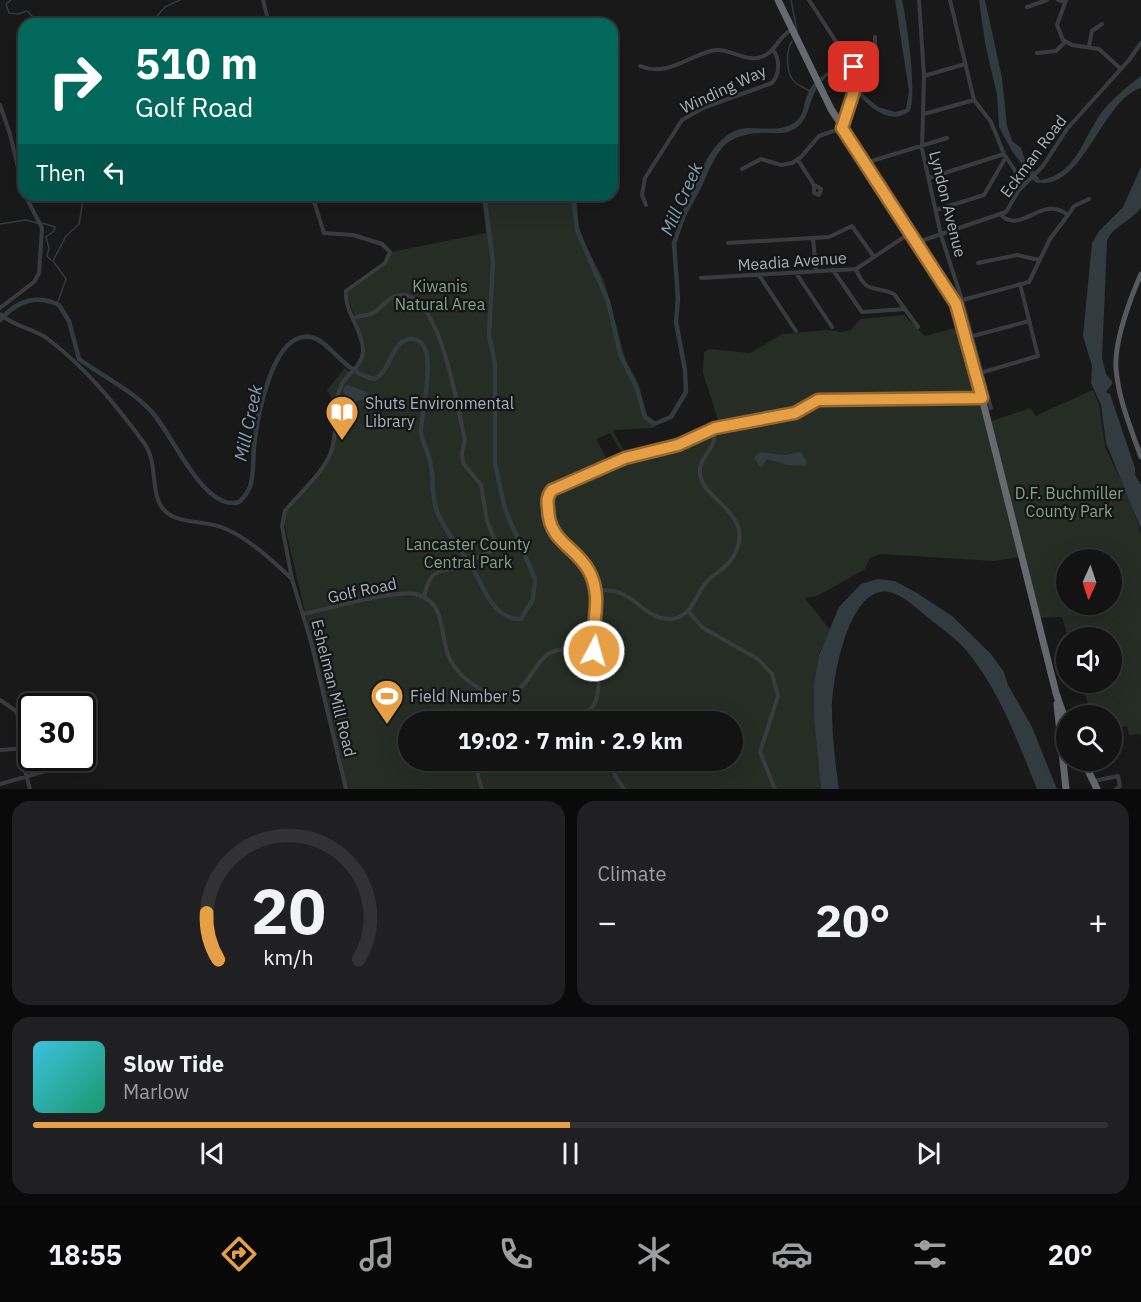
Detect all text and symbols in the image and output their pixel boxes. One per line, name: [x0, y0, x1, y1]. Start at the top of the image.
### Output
text: 510 m: [135, 36, 258, 91]
pin: [828, 41, 879, 92]
icon: right: [36, 42, 114, 120]
icon: arrive: [837, 50, 870, 83]
street label: Winding Way: [677, 60, 769, 118]
text: Golf Road: [135, 89, 253, 124]
street label: Eckman Road: [996, 111, 1070, 201]
street label: Lyndon Avenue: [925, 149, 971, 259]
icon: left: [98, 156, 131, 189]
text: Then: [36, 158, 86, 187]
water label: Mill Creek: [655, 158, 708, 239]
street label: Meadia Avenue: [737, 247, 847, 275]
park label: Kiwanis Natural Area: [395, 276, 486, 314]
water label: Mill Creek: [229, 382, 267, 463]
place label: Shuts Environmental Library: [365, 393, 514, 431]
library icon: Shuts Environmental Library: [324, 394, 360, 441]
park label: D.F. Buchmiller County Park: [1015, 483, 1123, 521]
park label: Lancaster County Central Park: [406, 534, 530, 572]
north arrow: [1056, 549, 1122, 615]
map controls: [1056, 549, 1122, 771]
street label: Golf Road: [326, 573, 398, 607]
street label: Eshelman Mill Road: [307, 617, 361, 759]
position arrow: [562, 619, 626, 683]
button: sound: [1056, 627, 1122, 693]
sports icon: Field Number 5: [369, 678, 405, 725]
place label: Field Number 5: [410, 686, 521, 706]
speed limit sign: 30: [18, 693, 96, 771]
button: search: [1056, 705, 1122, 771]
text: 19:02 · 7 min · 2.9 km: [458, 726, 683, 755]
text: Climate: [598, 860, 666, 887]
text: 20: [251, 870, 326, 951]
text: 20°: [815, 891, 890, 949]
text: −: [598, 900, 617, 943]
text: +: [1088, 900, 1108, 943]
text: km/h: [263, 943, 313, 971]
text: Slow Tide: [123, 1049, 224, 1078]
text: Marlow: [123, 1078, 189, 1105]
icon: previous: [196, 1137, 229, 1170]
icon: pause: [554, 1137, 587, 1170]
icon: next: [912, 1137, 945, 1170]
icon: directions: [218, 1233, 260, 1275]
icon: music: [356, 1233, 398, 1275]
icon: phone: [495, 1233, 537, 1275]
icon: climate: [633, 1233, 675, 1275]
icon: car: [771, 1233, 813, 1275]
icon: filters: [909, 1233, 951, 1275]
text: 18:55: [48, 1237, 122, 1272]
text: 20°: [1048, 1237, 1093, 1272]

